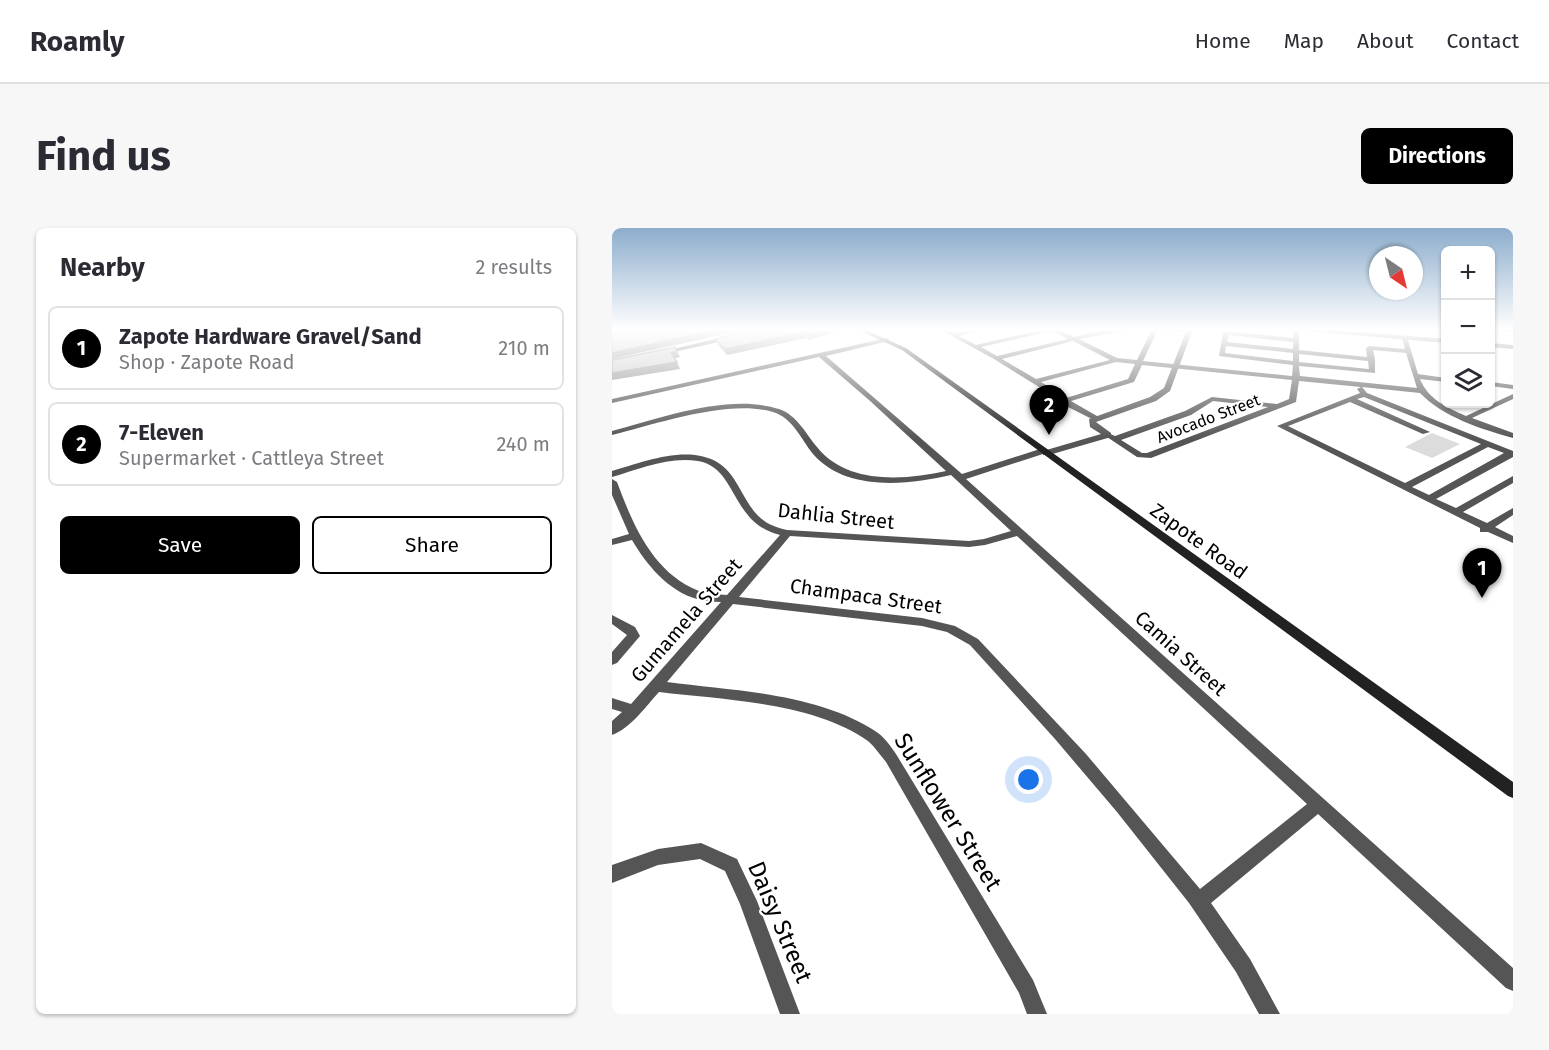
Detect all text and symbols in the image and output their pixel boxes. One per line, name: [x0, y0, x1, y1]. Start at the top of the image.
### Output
text: Roamly: [30, 25, 124, 58]
text: Home: [1195, 28, 1251, 54]
text: Map: [1284, 28, 1324, 54]
text: About: [1357, 28, 1414, 54]
text: Contact: [1447, 28, 1519, 54]
button: Directions: [1361, 128, 1513, 184]
text: Find us: [36, 131, 171, 181]
north arrow: [1369, 246, 1423, 300]
map controls: [1441, 246, 1495, 408]
button: +: [1441, 246, 1495, 300]
text: Nearby: [60, 252, 145, 283]
text: 2 results: [475, 255, 552, 279]
button: −: [1441, 300, 1495, 354]
text: Zapote Hardware Gravel/Sand: [119, 323, 422, 350]
text: 1: [77, 336, 86, 360]
text: 210 m: [498, 336, 550, 360]
text: Shop · Zapote Road: [119, 350, 294, 374]
button: layers: [1441, 354, 1495, 408]
pin: 2: [1030, 386, 1068, 435]
street label: Avocado Street: [1154, 390, 1263, 447]
text: 7-Eleven: [119, 419, 204, 446]
text: 2: [76, 432, 87, 456]
text: 240 m: [496, 432, 550, 456]
text: Supermarket · Cattleya Street: [119, 446, 384, 470]
street label: Dahlia Street: [776, 498, 896, 534]
street label: Zapote Road: [1146, 498, 1252, 584]
button: Save: [60, 516, 300, 574]
button: Share: [312, 516, 552, 574]
pin: 1: [1462, 548, 1502, 598]
street label: Gumamela Street: [626, 552, 747, 687]
street label: Champaca Street: [789, 573, 944, 619]
street label: Camia Street: [1130, 606, 1232, 701]
street label: Sunflower Street: [888, 728, 1008, 896]
your location: [1014, 765, 1043, 794]
street label: Daisy Street: [742, 857, 818, 987]

